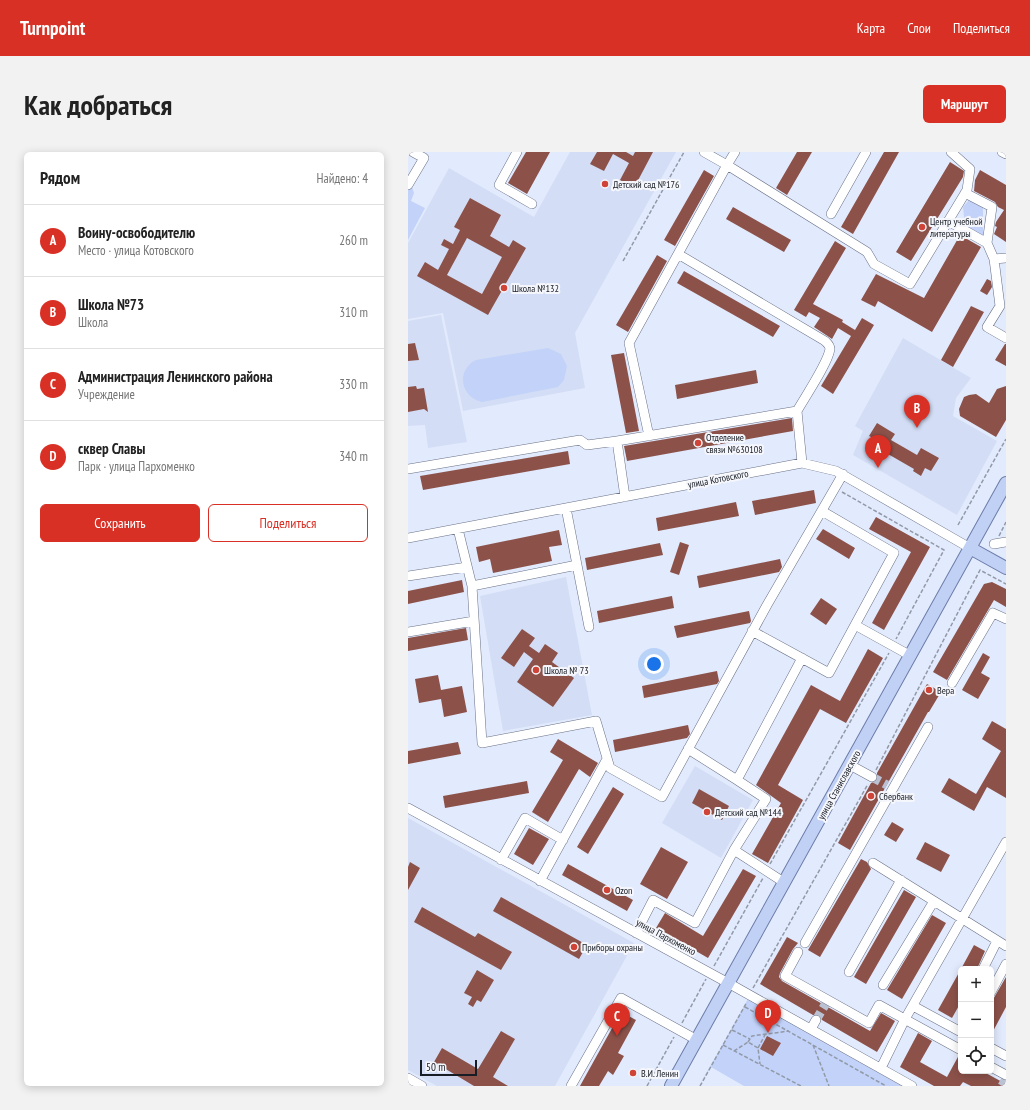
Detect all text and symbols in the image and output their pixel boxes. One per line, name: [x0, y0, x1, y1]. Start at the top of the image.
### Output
text: Turnpoint: [20, 16, 85, 40]
text: Карта: [857, 19, 885, 37]
text: Слои: [907, 19, 931, 37]
text: Поделиться: [953, 19, 1010, 37]
button: Маршрут: [923, 85, 1006, 123]
text: Как добраться: [24, 86, 172, 123]
text: Рядом: [40, 167, 80, 189]
text: Найдено: 4: [317, 170, 368, 187]
place label: Детский сад №176: [613, 178, 680, 191]
marker: Детский сад №176: [600, 179, 610, 189]
place label: Центр учебной литературы: [929, 215, 983, 240]
marker: Центр учебной литературы: [917, 222, 927, 232]
text: Воину-освободителю: [78, 223, 195, 242]
text: A: [50, 232, 56, 249]
text: 260 m: [339, 232, 368, 249]
text: Место · улица Котовского: [78, 242, 194, 259]
place label: Школа №132: [512, 282, 559, 295]
marker: Школа №132: [499, 283, 509, 293]
text: Школа №73: [78, 295, 144, 314]
text: B: [50, 304, 56, 321]
text: 310 m: [339, 304, 368, 321]
text: Школа: [78, 314, 108, 331]
text: Администрация Ленинского района: [78, 367, 273, 386]
text: C: [50, 376, 56, 393]
text: 330 m: [339, 376, 368, 393]
text: Учреждение: [78, 386, 135, 403]
pin: B: [904, 395, 930, 428]
place label: Отделение связи №630108: [706, 431, 763, 456]
pin: A: [865, 435, 891, 468]
marker: Отделение связи №630108: [693, 438, 703, 448]
text: сквер Славы: [78, 439, 145, 458]
text: D: [50, 448, 56, 465]
text: 340 m: [339, 448, 368, 465]
text: Парк · улица Пархоменко: [78, 458, 195, 475]
street label: улица Котовского: [687, 467, 749, 491]
button: Сохранить: [40, 504, 200, 542]
button: Поделиться: [208, 504, 368, 542]
your location: [644, 654, 664, 674]
place label: Школа № 73: [544, 664, 589, 677]
marker: Школа № 73: [531, 665, 541, 675]
place label: Вера: [937, 684, 954, 697]
marker: Вера: [924, 685, 934, 695]
street label: улица Станиславского: [815, 748, 863, 822]
place label: Сбербанк: [879, 790, 913, 803]
marker: Сбербанк: [866, 791, 876, 801]
place label: Детский сад №144: [715, 806, 782, 819]
marker: Детский сад №144: [702, 807, 712, 817]
place label: Ozon: [615, 884, 633, 897]
marker: Ozon: [602, 885, 612, 895]
street label: улица Пархоменко: [634, 916, 698, 958]
place label: Приборы охраны: [582, 941, 643, 954]
marker: Приборы охраны: [569, 942, 579, 952]
map controls: [958, 966, 994, 1074]
button: +: [958, 966, 994, 1002]
pin: D: [755, 1000, 781, 1033]
button: −: [958, 1002, 994, 1038]
pin: C: [604, 1003, 630, 1036]
button: locate: [958, 1038, 994, 1074]
scale bar: [420, 1058, 477, 1077]
text: 50 m: [426, 1060, 445, 1074]
place label: В.И. Ленин: [641, 1067, 678, 1080]
marker: В.И. Ленин: [628, 1068, 638, 1078]

